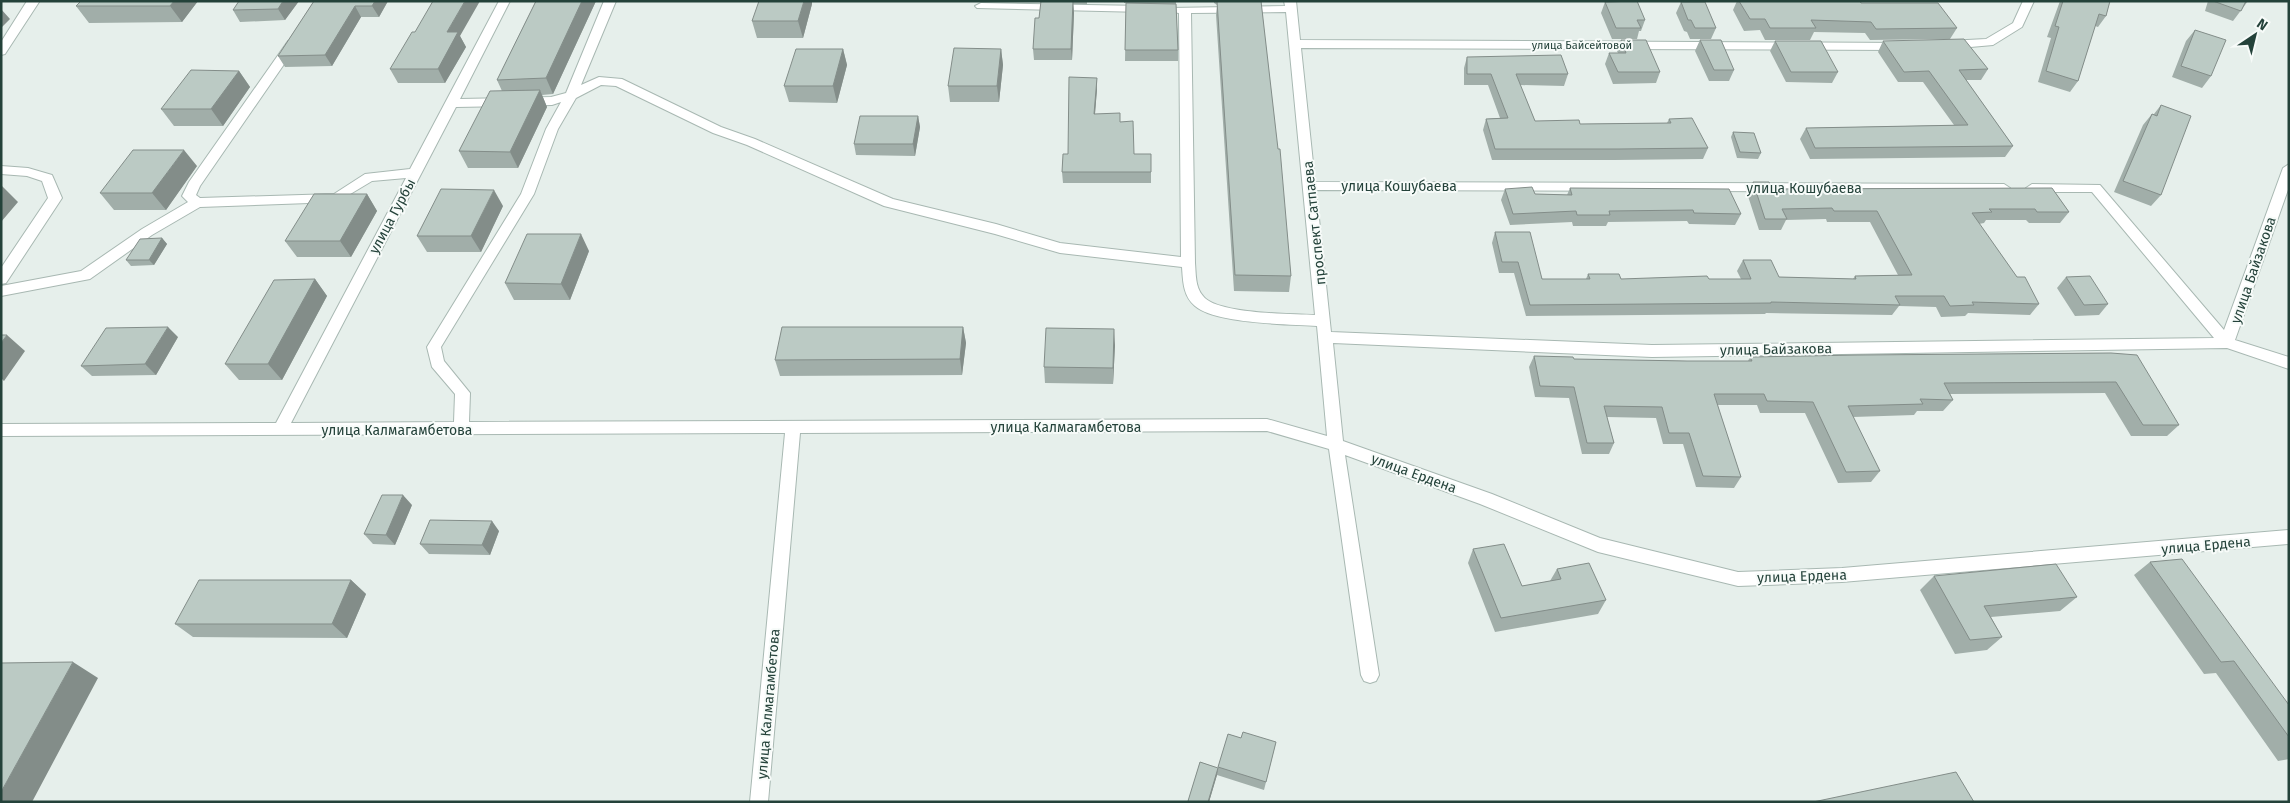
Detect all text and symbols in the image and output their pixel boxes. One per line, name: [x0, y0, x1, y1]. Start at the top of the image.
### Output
north arrow: [2230, 10, 2280, 60]
text: N: [2253, 15, 2271, 34]
street label: улица Байсейтовой: [1532, 39, 1632, 52]
street label: проспект Сатпаева: [1300, 160, 1329, 286]
street label: улица Гурбы: [366, 176, 419, 257]
street label: улица Кошубаева: [1341, 178, 1457, 195]
street label: улица Кошубаева: [1746, 180, 1862, 197]
street label: улица Байзакова: [2227, 214, 2280, 326]
street label: улица Байзакова: [1720, 340, 1832, 359]
street label: улица Калмагамбетова: [991, 419, 1141, 436]
street label: улица Калмагамбетова: [322, 422, 472, 439]
street label: улица Ердена: [1369, 450, 1459, 497]
street label: улица Ердена: [2161, 533, 2251, 558]
street label: улица Ердена: [1757, 566, 1847, 587]
street label: улица Калмагамбетова: [753, 628, 784, 780]

